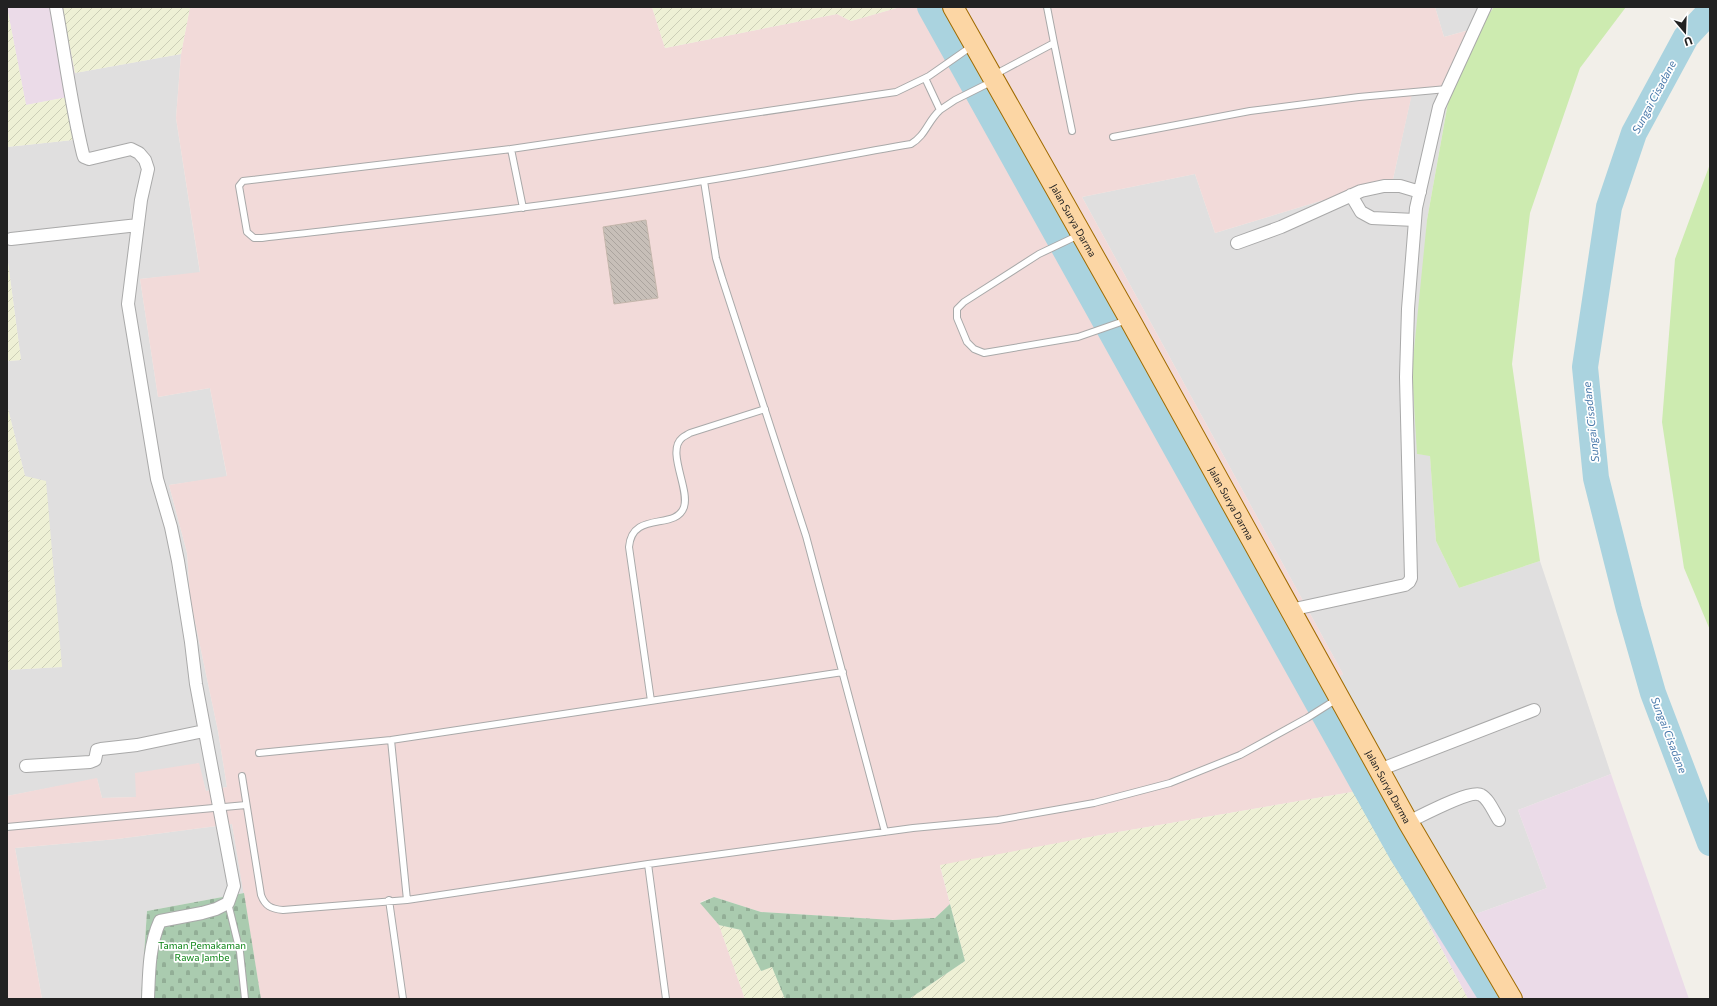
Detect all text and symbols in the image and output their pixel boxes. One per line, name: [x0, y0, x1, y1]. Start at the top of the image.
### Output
north arrow: [1665, 12, 1705, 52]
text: U: [1683, 34, 1694, 49]
water label: Sungai Cisadane: [1629, 58, 1678, 135]
street label: Jalan Surya Darma: [1048, 182, 1099, 259]
water label: Sungai Cisadane: [1580, 381, 1601, 463]
street label: Jalan Surya Darma: [1206, 464, 1257, 542]
water label: Sungai Cisadane: [1649, 695, 1690, 775]
street label: Jalan Surya Darma: [1363, 748, 1414, 825]
park label: Taman Pemakaman Rawa Jambe: [158, 939, 246, 963]

